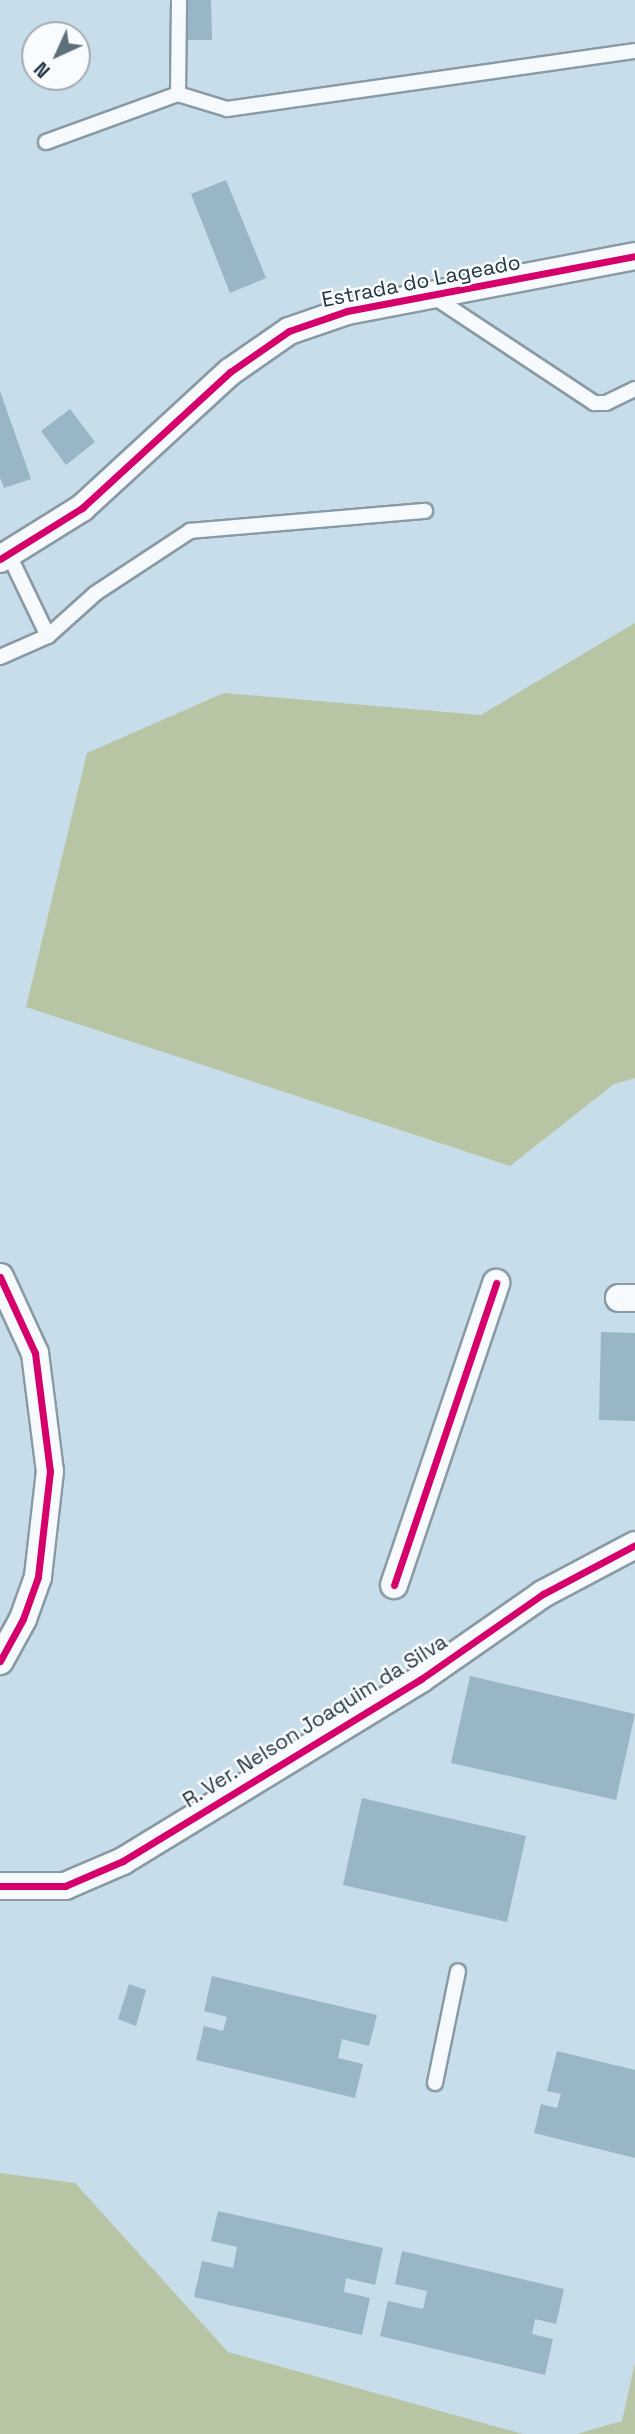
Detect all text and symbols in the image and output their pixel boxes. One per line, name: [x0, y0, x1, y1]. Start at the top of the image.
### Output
north arrow: [21, 21, 91, 91]
text: N: [29, 56, 56, 83]
street label: Estrada do Lageado: [319, 249, 523, 313]
street label: R. Ver. Nelson Joaquim da Silva: [177, 1629, 453, 1813]

